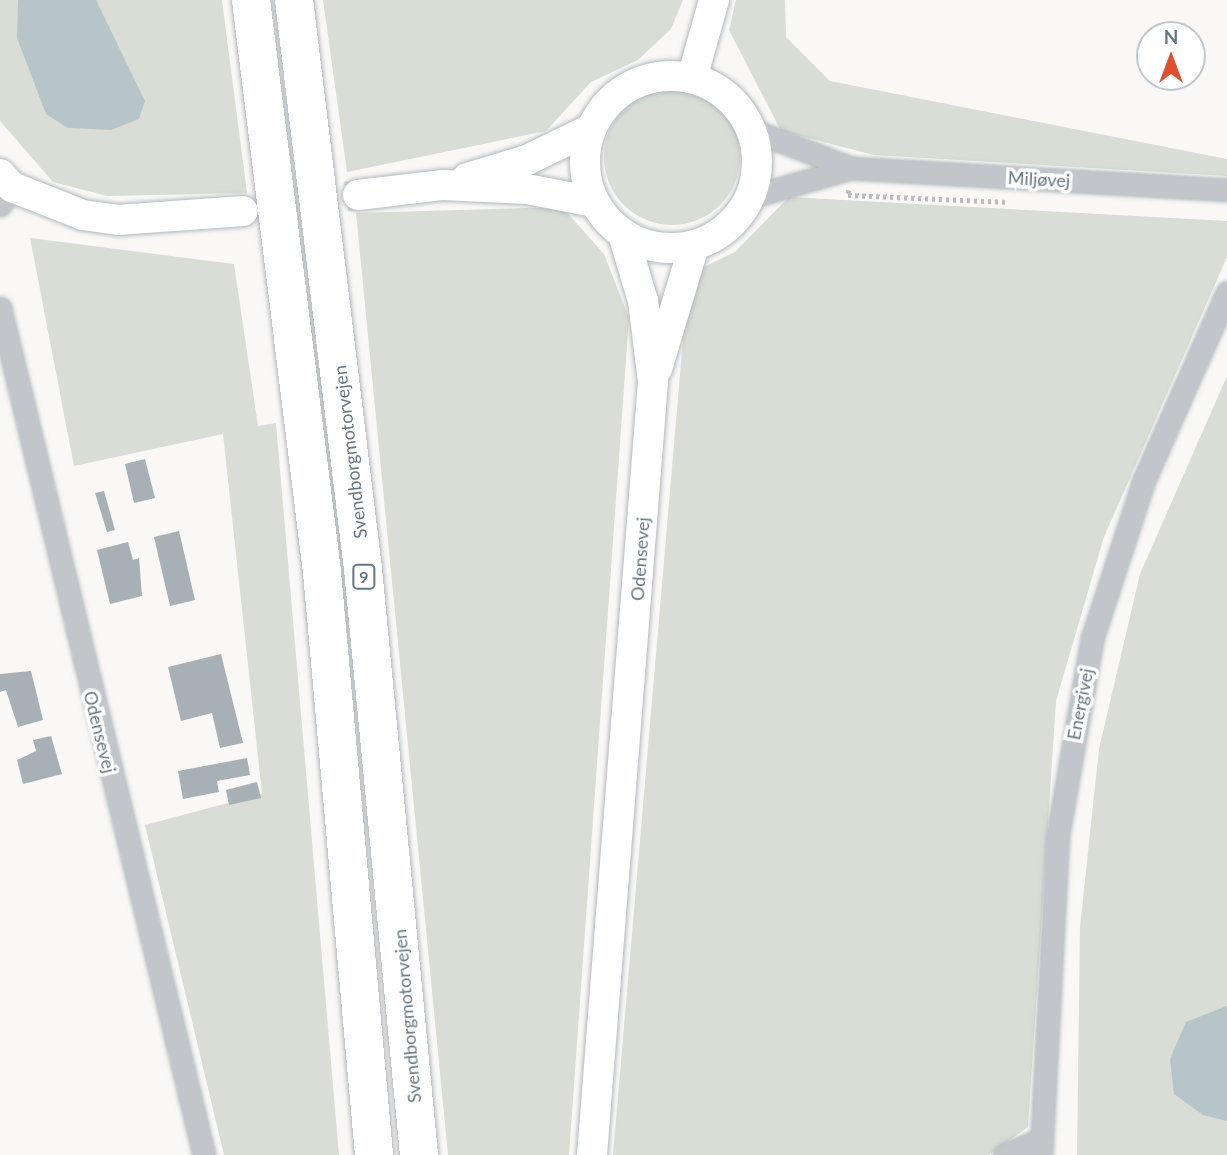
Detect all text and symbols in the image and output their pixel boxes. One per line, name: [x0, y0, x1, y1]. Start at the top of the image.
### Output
north arrow: [1136, 21, 1206, 91]
text: N: [1164, 25, 1178, 48]
street label: Miljøvej: [1007, 167, 1071, 191]
street label: Svendborgmotorvejen: [329, 364, 371, 540]
street label: Odensevej: [626, 516, 654, 602]
road number: 9: [352, 564, 376, 590]
street label: Energivej: [1062, 666, 1098, 742]
street label: Odensevej: [79, 689, 121, 775]
street label: Svendborgmotorvejen: [389, 928, 425, 1104]

